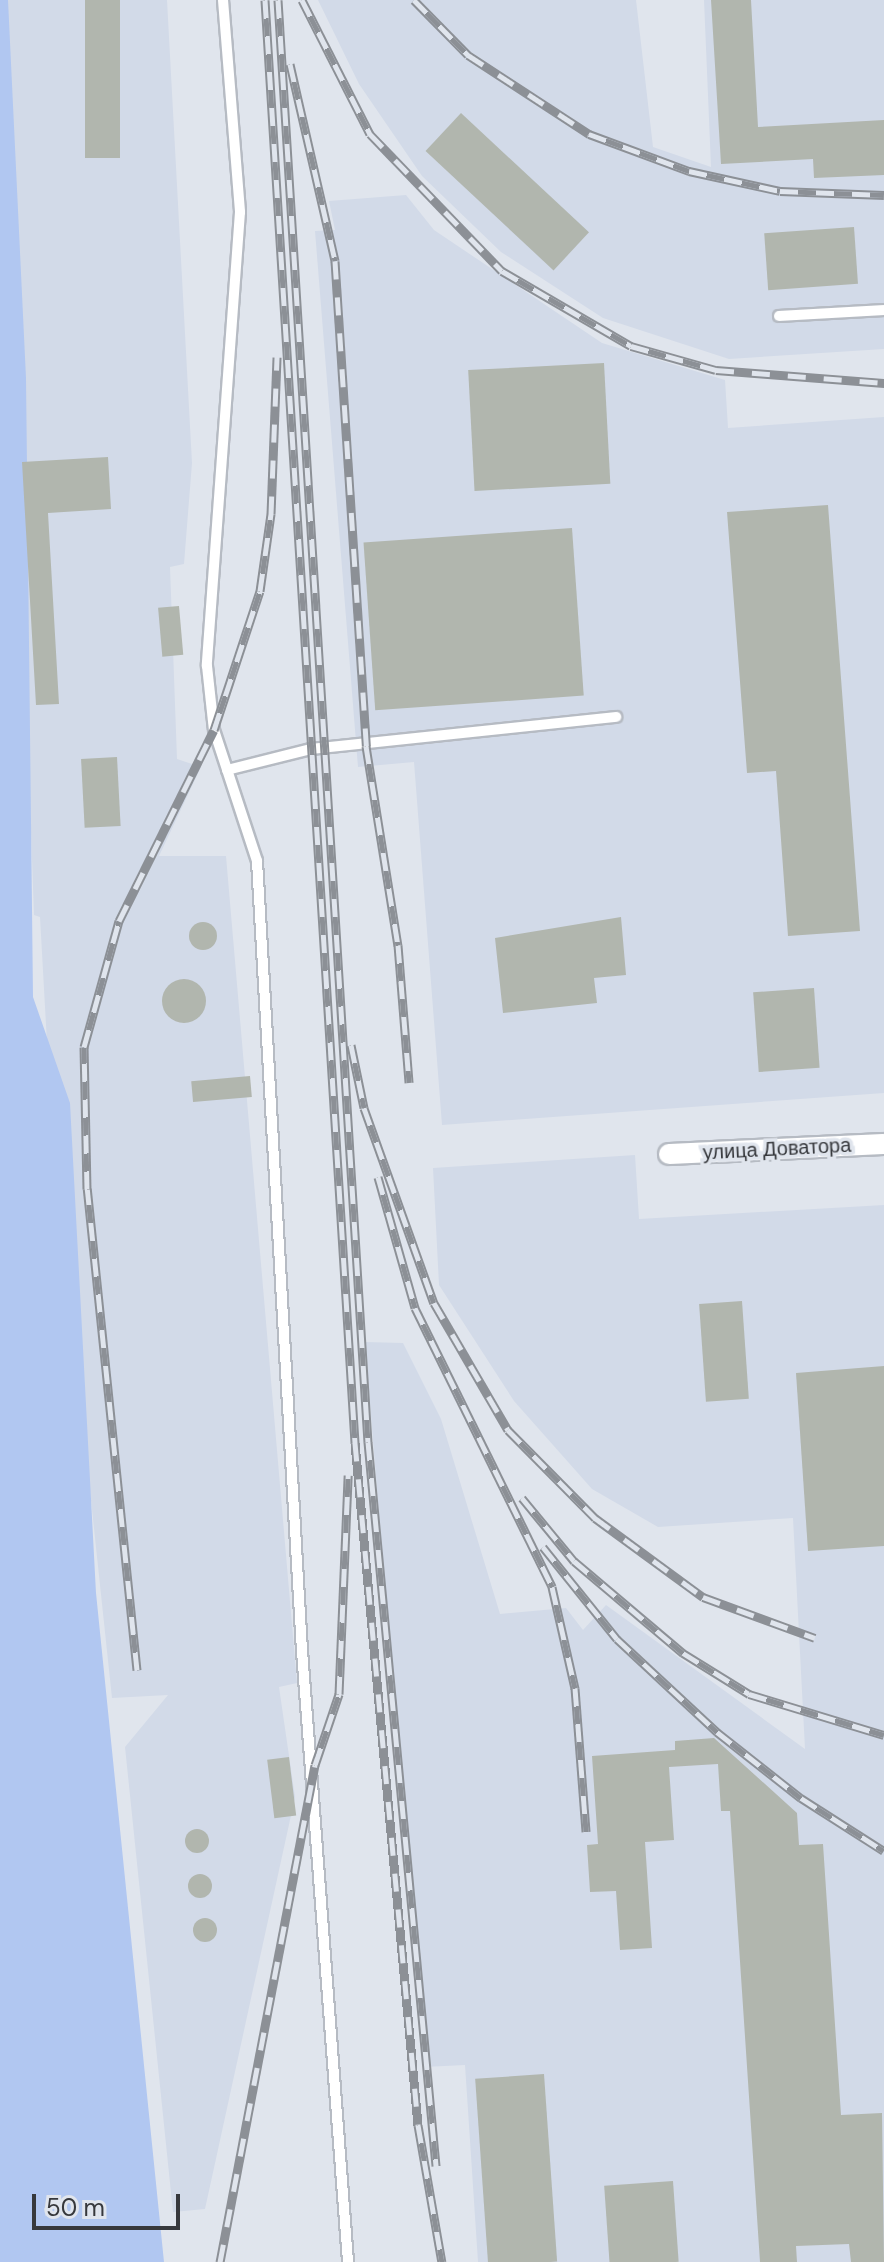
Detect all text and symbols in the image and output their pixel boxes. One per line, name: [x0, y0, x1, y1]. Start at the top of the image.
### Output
street label: улица Доватора: [702, 1133, 852, 1165]
scale bar: [36, 2178, 184, 2228]
text: 50 m: [46, 2192, 105, 2223]

